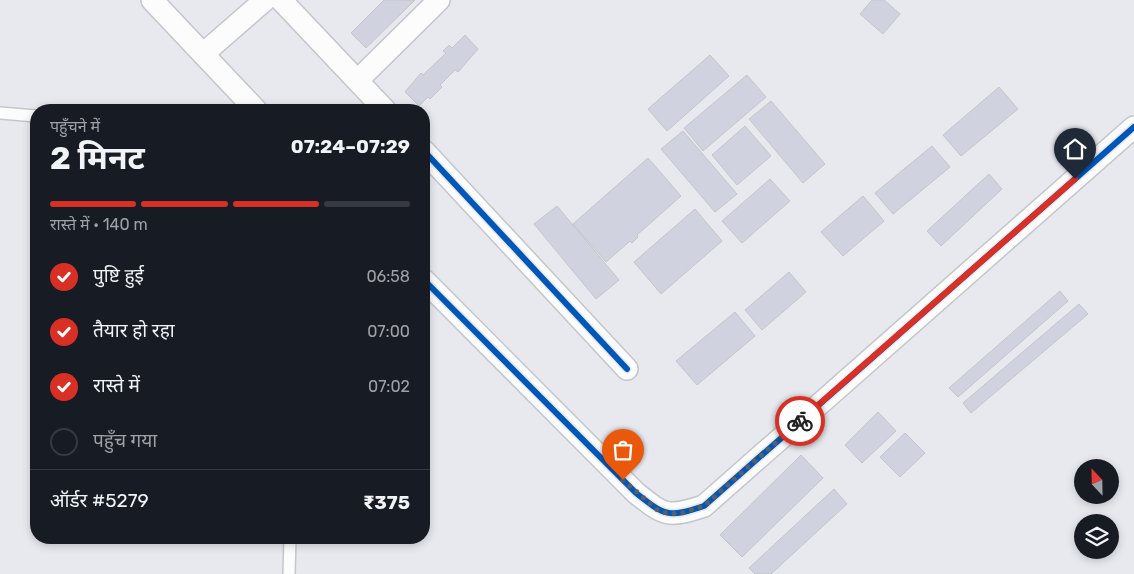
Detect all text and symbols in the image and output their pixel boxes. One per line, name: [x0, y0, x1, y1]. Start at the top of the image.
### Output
text: पहुँचने में: [50, 117, 100, 136]
pin: [1054, 128, 1096, 179]
text: 07:24–07:29: [291, 135, 410, 158]
icon: home: [1061, 135, 1089, 163]
text: 2 मिनट: [50, 139, 145, 177]
text: रास्ते में · 140 m: [50, 215, 148, 234]
icon: check: [50, 263, 78, 291]
text: पुष्टि हुई: [93, 264, 144, 287]
text: 06:58: [366, 267, 410, 286]
icon: check: [50, 318, 78, 346]
text: तैयार हो रहा: [93, 319, 175, 342]
text: 07:00: [367, 322, 410, 341]
icon: check: [50, 373, 78, 401]
text: रास्ते में: [93, 374, 140, 397]
text: 07:02: [368, 377, 410, 396]
courier: [775, 396, 825, 446]
icon: bike: [786, 407, 814, 435]
text: पहुँच गया: [93, 429, 157, 452]
pin: [602, 429, 644, 480]
icon: bag: [609, 436, 637, 464]
north arrow: [1074, 459, 1119, 504]
map controls: [1074, 459, 1119, 559]
text: ऑर्डर #5279: [50, 489, 149, 512]
text: ₹375: [363, 491, 410, 514]
button: layers: [1074, 514, 1119, 559]

